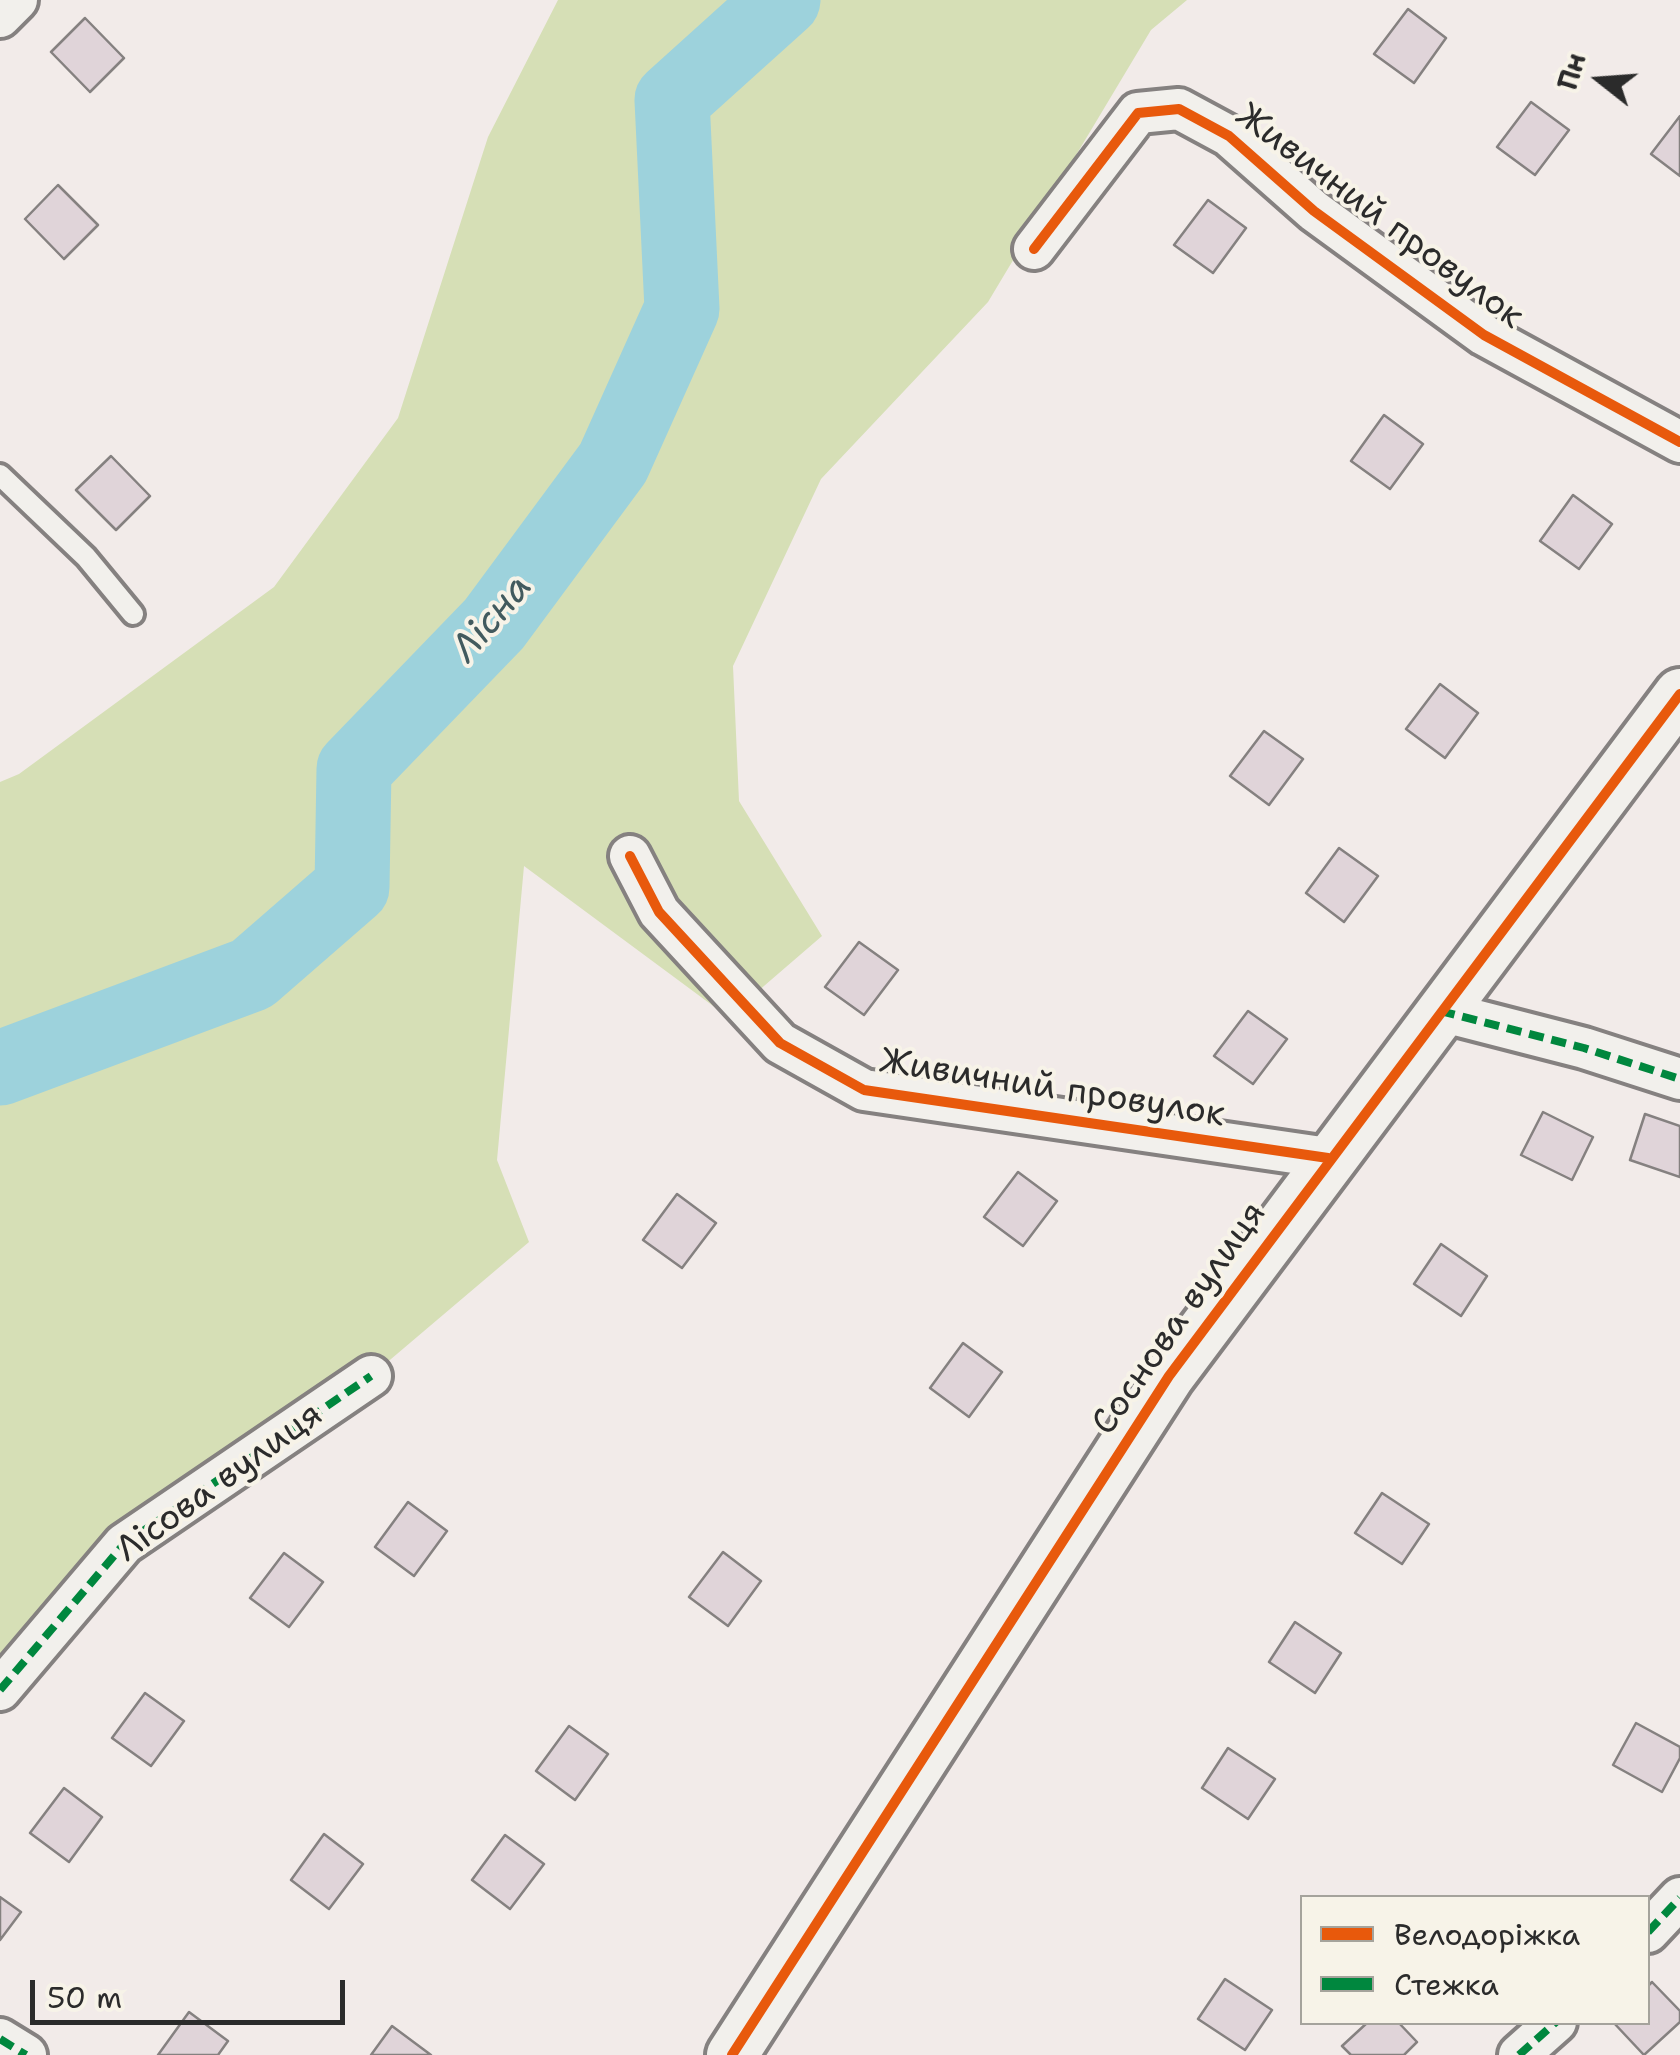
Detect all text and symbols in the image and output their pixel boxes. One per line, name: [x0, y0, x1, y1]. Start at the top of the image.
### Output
north arrow: [1550, 30, 1650, 130]
text: Пн: [1548, 48, 1595, 94]
street label: Живичний провулок: [1227, 95, 1531, 339]
water label: Лісна: [443, 566, 543, 672]
street label: Живичний провулок: [877, 1041, 1227, 1137]
street label: Соснова вулиця: [1084, 1194, 1276, 1444]
street label: Лісова вулиця: [109, 1394, 331, 1572]
legend: [1300, 1895, 1650, 2025]
text: Велодоріжка: [1394, 1914, 1580, 1955]
scale bar: [35, 1960, 350, 2022]
text: Стежка: [1394, 1964, 1499, 2005]
text: 50 m: [47, 1977, 122, 2018]

